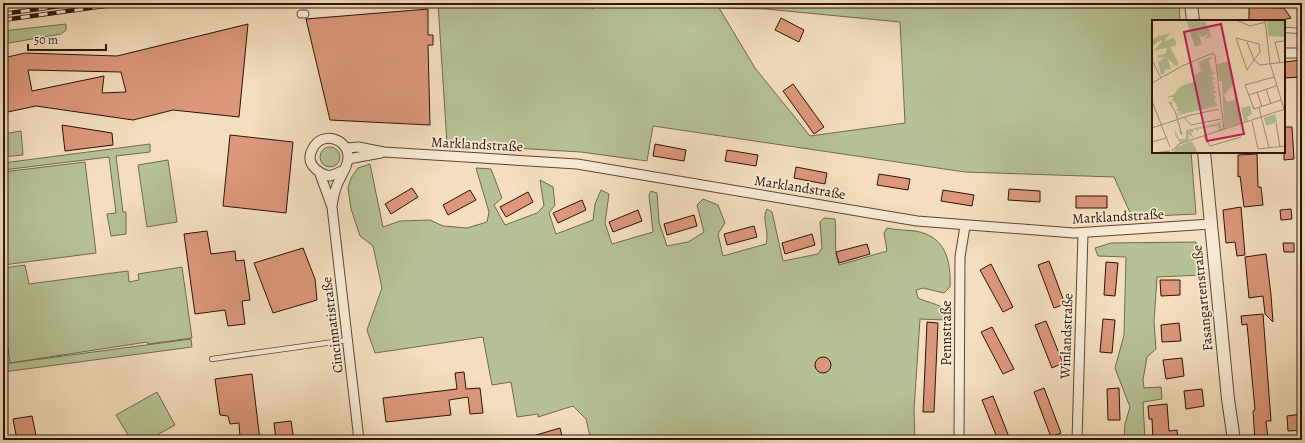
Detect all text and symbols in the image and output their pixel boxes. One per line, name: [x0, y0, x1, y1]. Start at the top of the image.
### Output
inset map: [1152, 20, 1285, 153]
scale bar: [28, 26, 106, 52]
text: 50 m: [34, 32, 58, 48]
street label: Marklandstraße: [430, 133, 524, 156]
street label: Marklandstraße: [753, 171, 847, 204]
street label: Marklandstraße: [1071, 205, 1165, 228]
street label: Fasangartenstraße: [1187, 244, 1218, 352]
street label: Cincinnatistraße: [317, 276, 348, 374]
street label: Winlandstraße: [1055, 293, 1077, 380]
street label: Pennstraße: [937, 300, 956, 366]

